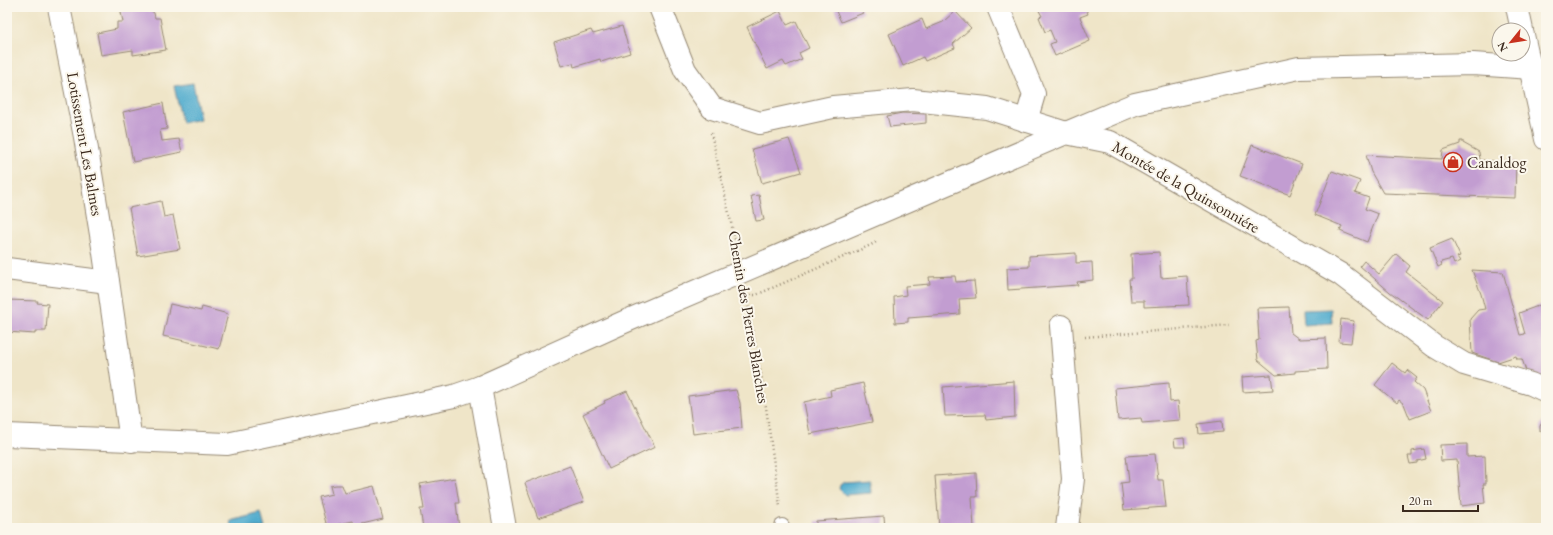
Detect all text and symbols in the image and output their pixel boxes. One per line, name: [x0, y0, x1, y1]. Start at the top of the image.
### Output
north arrow: [1491, 22, 1531, 62]
text: N: [1494, 40, 1511, 54]
street label: Lotissement Les Balmes: [62, 70, 108, 218]
street label: Montée de la Quinsonniére: [1109, 136, 1263, 238]
shop icon: Canaldog: [1442, 151, 1464, 173]
place label: Canaldog: [1467, 152, 1527, 173]
street label: Chemin des Pierres Blanches: [723, 229, 775, 405]
scale bar: [1403, 487, 1478, 513]
text: 20 m: [1409, 493, 1433, 509]

